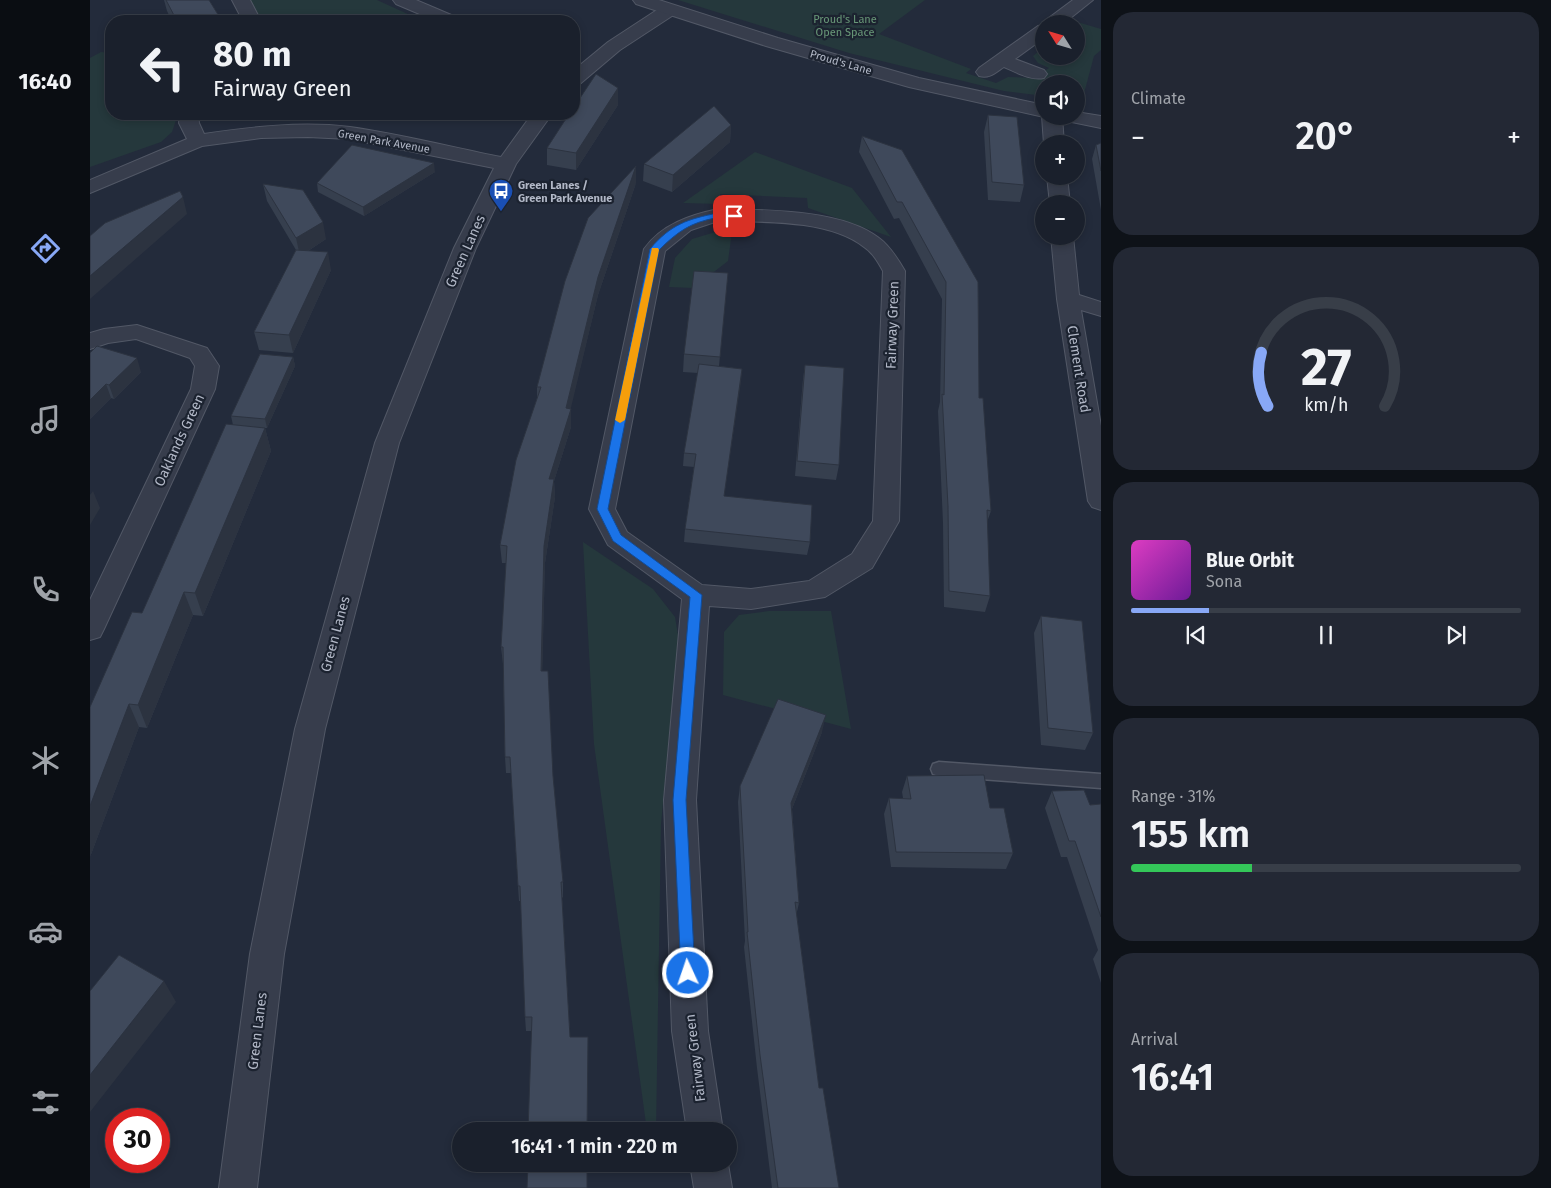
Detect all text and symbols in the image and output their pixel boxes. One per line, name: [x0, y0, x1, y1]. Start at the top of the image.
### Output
park label: Proud's Lane Open Space: [813, 13, 877, 39]
north arrow: [1035, 15, 1085, 65]
map controls: [1035, 15, 1085, 245]
text: 80 m: [213, 33, 292, 75]
icon: left: [130, 35, 195, 100]
street label: Proud's Lane: [808, 47, 873, 77]
text: 16:40: [18, 68, 72, 95]
text: Fairway Green: [213, 75, 352, 102]
button: sound: [1035, 75, 1085, 125]
text: Climate: [1131, 89, 1186, 108]
text: 20°: [1295, 113, 1357, 159]
text: −: [1131, 121, 1145, 154]
text: +: [1507, 121, 1521, 154]
street label: Green Park Avenue: [337, 127, 431, 156]
button: +: [1035, 135, 1085, 185]
bus stop icon: Green Lanes / Green Park Avenue: [488, 178, 514, 212]
place label: Green Lanes / Green Park Avenue: [518, 179, 612, 205]
pin: [713, 195, 755, 237]
button: −: [1035, 195, 1085, 245]
icon: arrive: [720, 202, 748, 230]
street label: Green Lanes: [442, 212, 489, 290]
icon: directions: [28, 231, 63, 266]
street label: Fairway Green: [882, 281, 903, 369]
street label: Clement Road: [1063, 324, 1094, 414]
text: 27: [1301, 336, 1351, 399]
street label: Oaklands Green: [151, 391, 208, 489]
text: km/h: [1304, 394, 1348, 416]
icon: music: [28, 402, 63, 437]
text: Blue Orbit: [1206, 549, 1294, 572]
icon: phone: [28, 572, 63, 607]
text: Sona: [1206, 572, 1242, 591]
street label: Green Lanes: [317, 594, 354, 674]
icon: previous: [1182, 621, 1210, 649]
icon: pause: [1312, 621, 1340, 649]
icon: next: [1442, 621, 1470, 649]
icon: climate: [28, 743, 63, 778]
text: Range · 31%: [1131, 787, 1215, 806]
text: 155 km: [1131, 811, 1250, 857]
icon: car: [28, 914, 63, 949]
position arrow: [661, 946, 713, 998]
street label: Green Lanes: [244, 991, 271, 1071]
street label: Fairway Green: [682, 1013, 709, 1103]
text: Arrival: [1131, 1030, 1178, 1049]
text: 16:41: [1131, 1054, 1214, 1100]
icon: filters: [28, 1085, 63, 1120]
speed limit sign: 30: [105, 1108, 170, 1173]
text: 16:41 · 1 min · 220 m: [511, 1135, 678, 1158]

